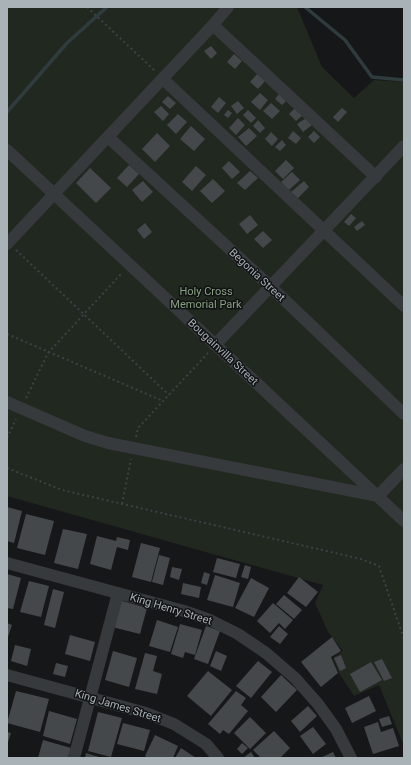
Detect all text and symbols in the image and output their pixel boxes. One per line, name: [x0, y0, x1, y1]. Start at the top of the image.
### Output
street label: Begonia Street: [226, 246, 288, 304]
park label: Holy Cross Memorial Park: [170, 285, 242, 311]
street label: Bougainvilla Street: [185, 316, 261, 388]
street label: King Henry Street: [128, 590, 214, 628]
street label: King James Street: [73, 687, 163, 725]

